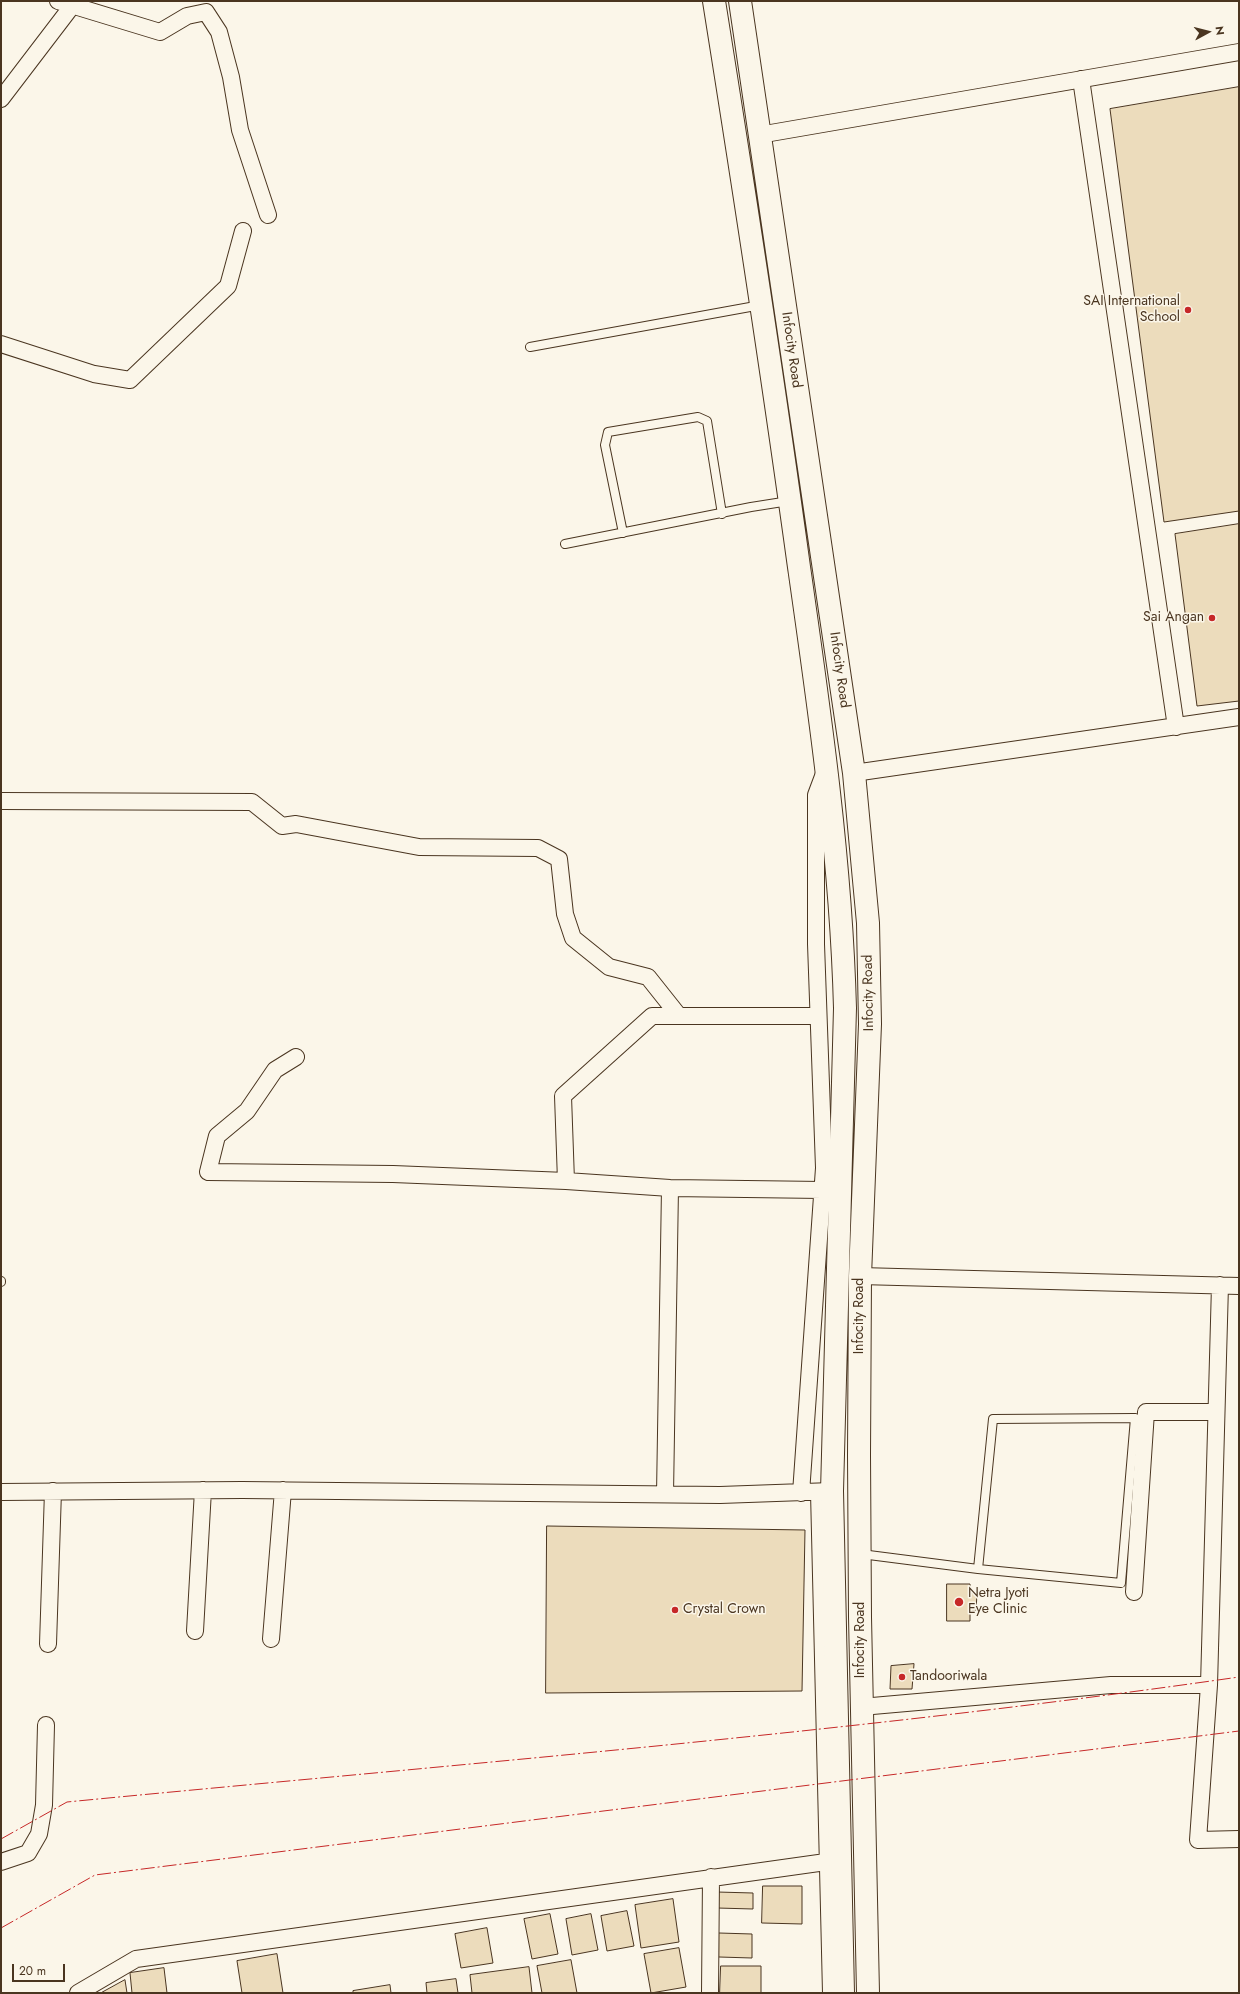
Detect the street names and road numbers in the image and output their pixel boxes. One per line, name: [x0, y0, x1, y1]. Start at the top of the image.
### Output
street label: Infocity Road: [777, 311, 805, 389]
street label: Infocity Road: [825, 631, 853, 709]
street label: Infocity Road: [860, 955, 878, 1031]
street label: Infocity Road: [852, 1278, 868, 1354]
street label: Infocity Road: [853, 1602, 869, 1678]

